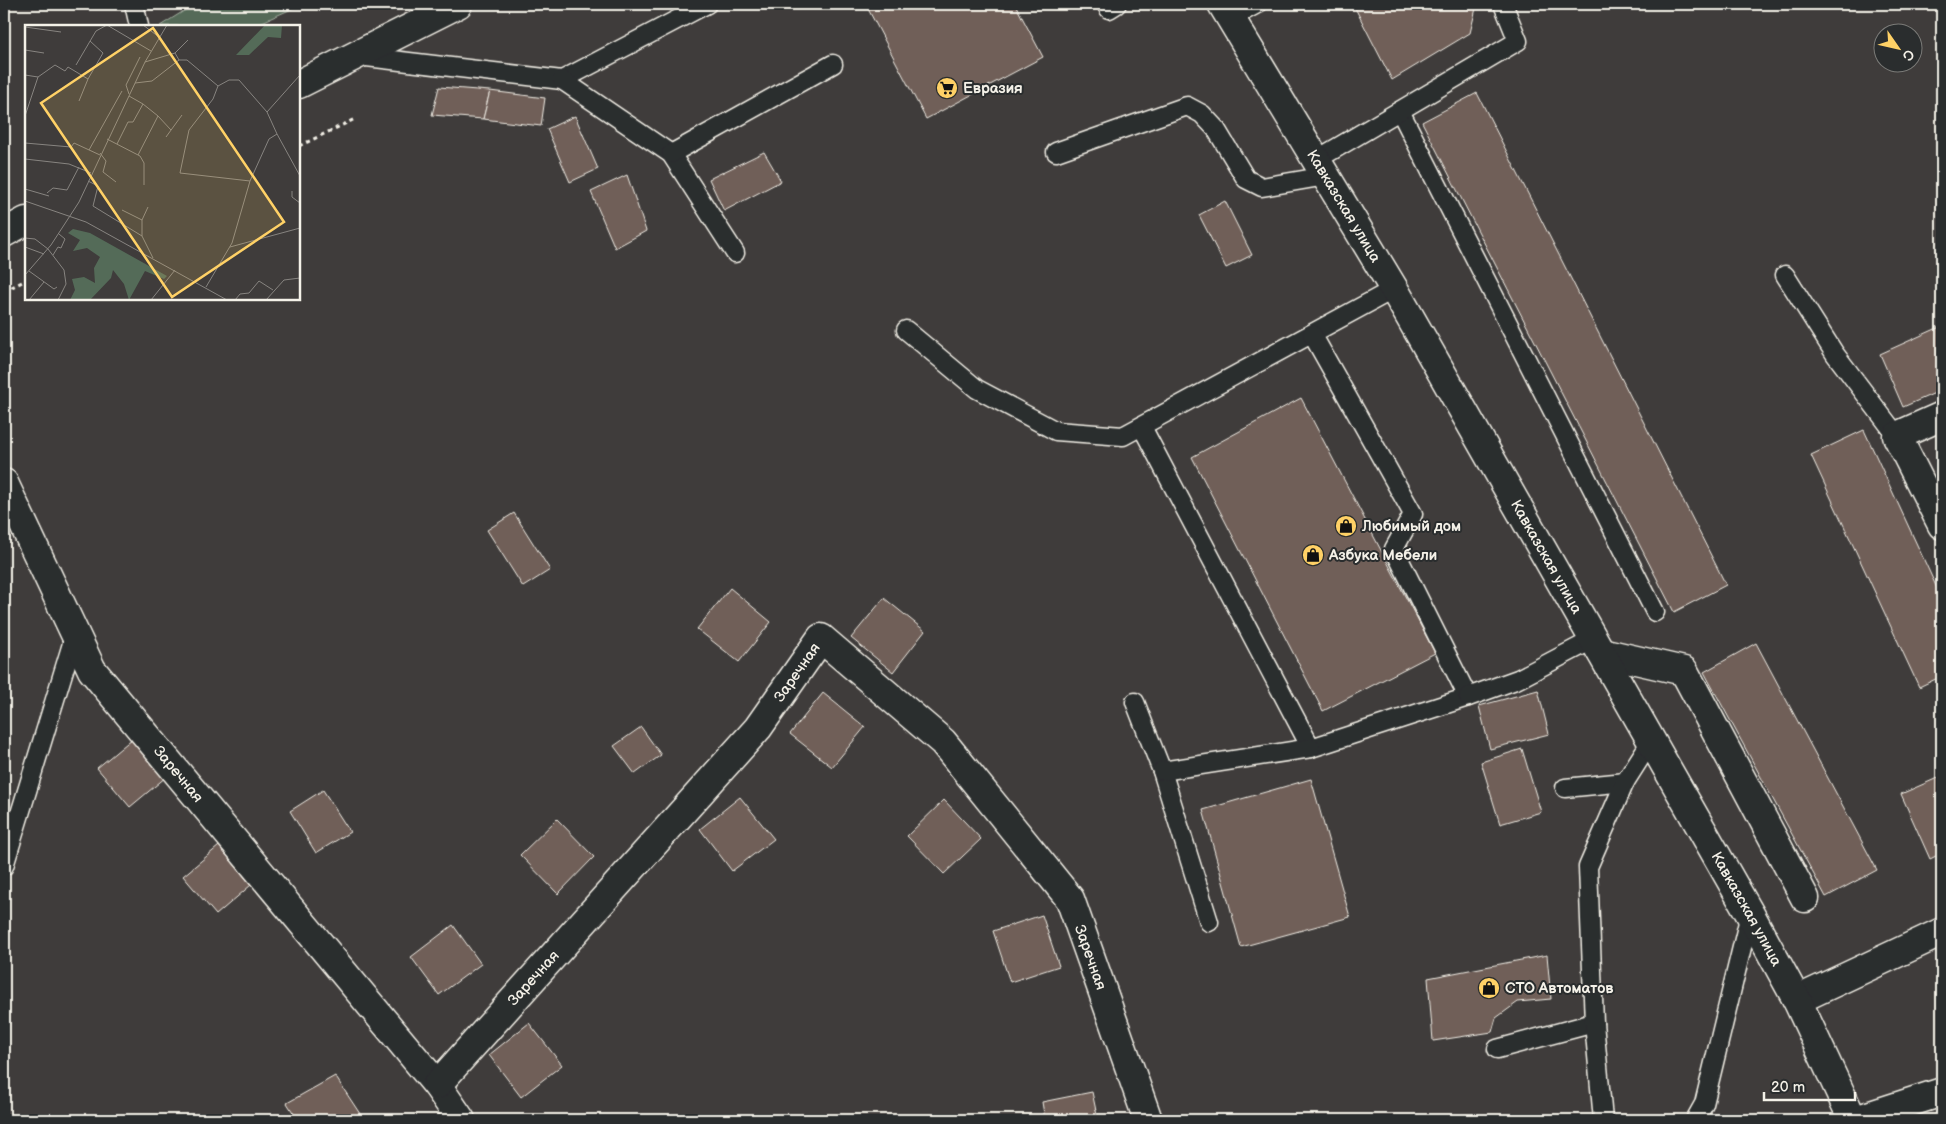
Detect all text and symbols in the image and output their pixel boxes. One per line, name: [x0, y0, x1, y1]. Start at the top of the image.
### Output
north arrow: [1874, 22, 1924, 72]
inset map: [25, 25, 300, 300]
text: С: [1898, 46, 1918, 64]
supermarket icon: Евразия: [935, 76, 959, 100]
place label: Евразия: [963, 79, 1023, 98]
street label: Кавказская улица: [1303, 146, 1385, 266]
street label: Кавказская улица: [1507, 496, 1587, 617]
shop icon: Любимый дом: [1334, 514, 1358, 538]
place label: Любимый дом: [1361, 517, 1461, 536]
shop icon: Азбука Мебели: [1301, 543, 1325, 567]
place label: Азбука Мебели: [1328, 546, 1437, 565]
street label: Заречная: [770, 639, 824, 706]
street label: Заречная: [149, 742, 208, 806]
street label: Кавказская улица: [1707, 848, 1786, 969]
street label: Заречная: [1070, 922, 1111, 992]
street label: Заречная: [503, 946, 563, 1010]
shop icon: СТО Автоматов: [1477, 976, 1501, 1000]
place label: СТО Автоматов: [1505, 979, 1614, 998]
scale bar: [1764, 1069, 1855, 1101]
text: 20 m: [1771, 1078, 1805, 1097]

